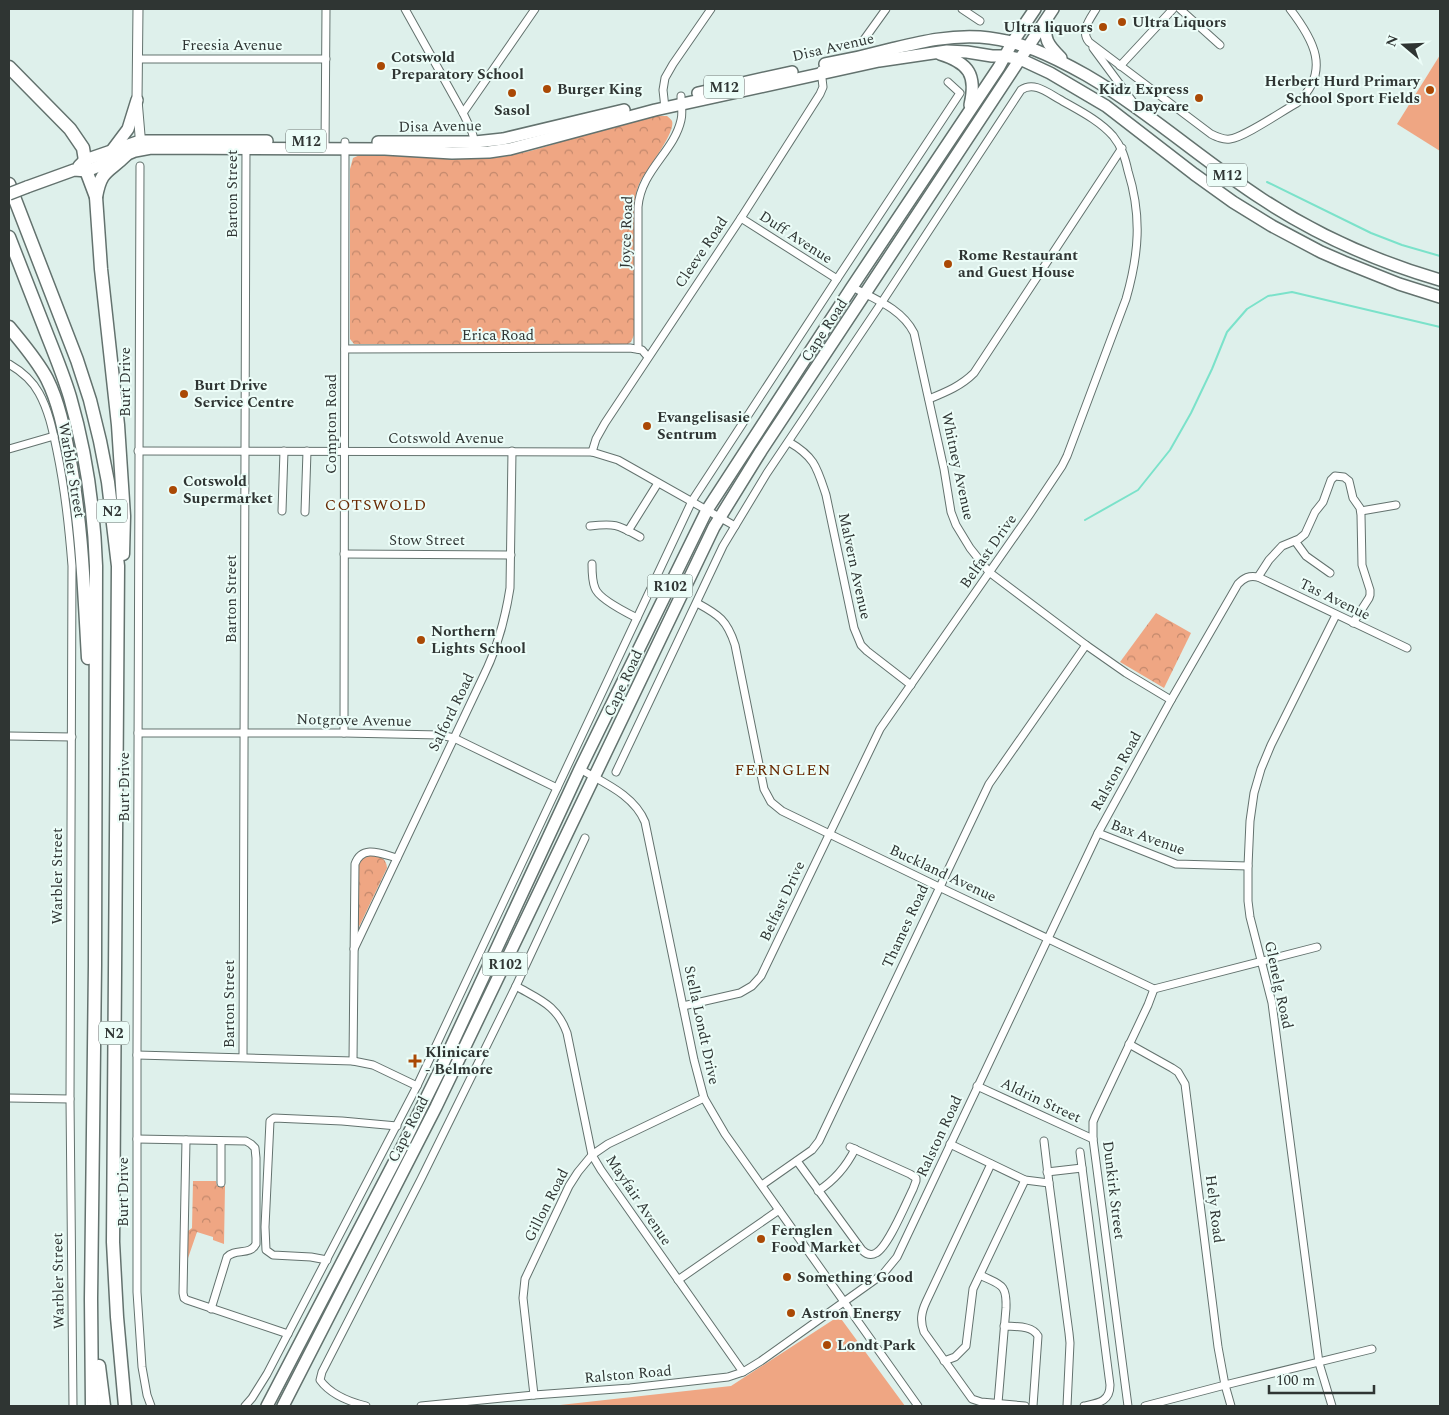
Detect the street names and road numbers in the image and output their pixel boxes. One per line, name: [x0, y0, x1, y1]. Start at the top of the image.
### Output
street label: Disa Avenue: [790, 27, 876, 68]
street label: Freesia Avenue: [181, 34, 283, 57]
road number: M12: [704, 75, 744, 98]
street label: Disa Avenue: [398, 114, 482, 139]
road number: M12: [286, 130, 326, 152]
street label: Barton Street: [221, 150, 244, 238]
road number: M12: [1207, 164, 1247, 186]
street label: Joyce Road: [614, 195, 639, 269]
street label: Duff Avenue: [754, 205, 837, 270]
street label: Cleeve Road: [669, 212, 734, 293]
street label: Cape Road: [795, 294, 854, 367]
street label: Erica Road: [462, 324, 534, 347]
street label: Burt Drive: [114, 347, 137, 417]
street label: Compton Road: [320, 374, 343, 474]
street label: Whitney Avenue: [935, 410, 980, 522]
street label: Warbler Street: [52, 420, 91, 520]
street label: Cotswold Avenue: [388, 427, 504, 450]
road number: N2: [97, 500, 127, 522]
street label: Belfast Drive: [954, 509, 1023, 593]
street label: Malvern Avenue: [832, 511, 877, 622]
street label: Stow Street: [389, 529, 465, 552]
street label: Barton Street: [220, 555, 243, 643]
street label: Tas Avenue: [1295, 572, 1374, 627]
road number: R102: [648, 574, 692, 598]
street label: Cape Road: [598, 646, 649, 721]
street label: Salford Road: [422, 669, 480, 755]
street label: Notgrove Avenue: [296, 708, 412, 733]
street label: Ralston Road: [1085, 727, 1148, 815]
street label: Burt Drive: [113, 752, 136, 822]
street label: Bax Avenue: [1107, 813, 1188, 862]
street label: Warbler Street: [46, 828, 69, 924]
street label: Buckland Avenue: [885, 839, 1000, 908]
street label: Belfast Drive: [754, 857, 811, 945]
street label: Thames Road: [876, 880, 935, 972]
street label: Glenelg Road: [1258, 939, 1299, 1031]
road number: R102: [482, 952, 528, 976]
street label: Barton Street: [218, 960, 241, 1048]
street label: Stella Londt Drive: [678, 963, 725, 1087]
road number: N2: [99, 1021, 129, 1044]
street label: Aldrin Street: [997, 1072, 1085, 1129]
street label: Cape Road: [382, 1092, 435, 1166]
street label: Ralston Road: [910, 1092, 968, 1181]
street label: Dunkirk Street: [1096, 1140, 1131, 1241]
street label: Mayfair Avenue: [600, 1150, 678, 1250]
street label: Burt Drive: [112, 1157, 135, 1227]
street label: Gillon Road: [518, 1165, 575, 1246]
street label: Hely Road: [1199, 1174, 1230, 1245]
street label: Warbler Street: [46, 1232, 71, 1330]
street label: Ralston Road: [583, 1359, 673, 1390]

